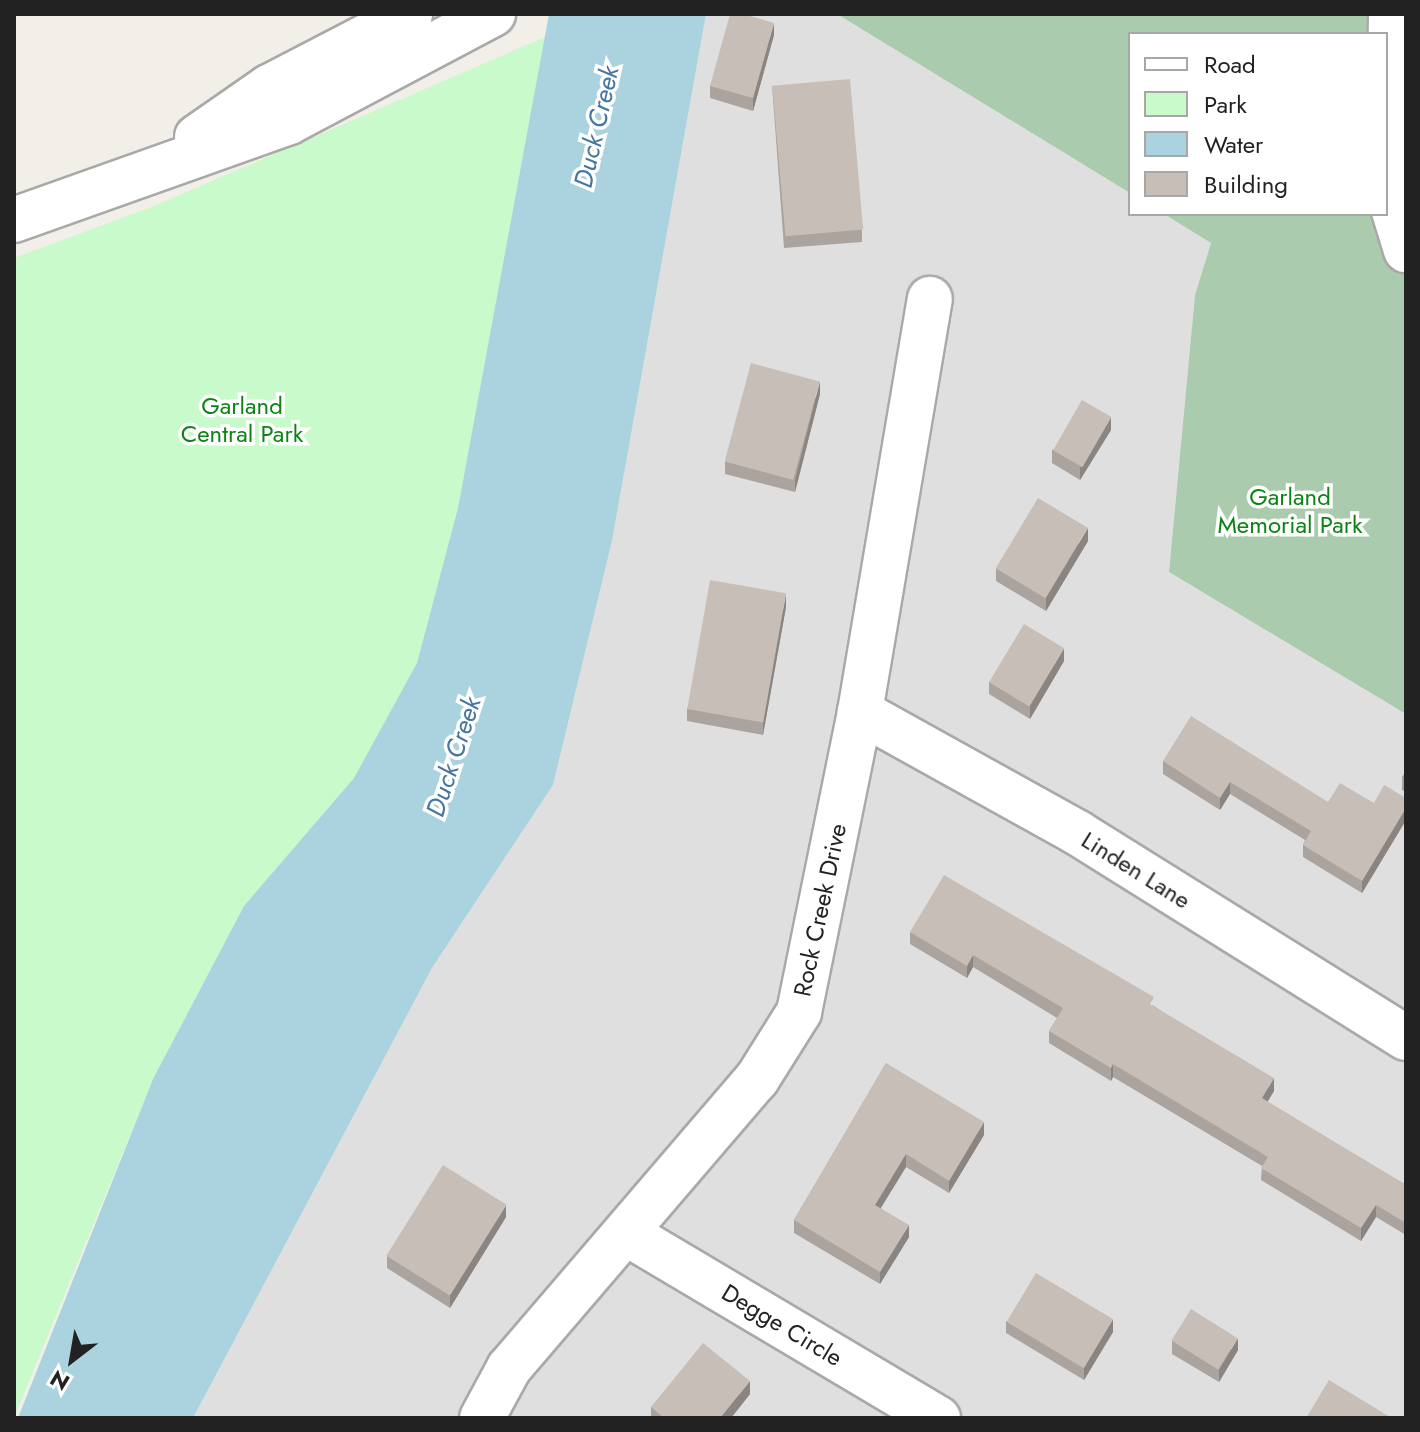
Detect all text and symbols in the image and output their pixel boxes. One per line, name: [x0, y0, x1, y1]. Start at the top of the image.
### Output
legend: [1128, 32, 1388, 216]
text: Road: [1204, 47, 1256, 82]
water label: Duck Creek: [568, 63, 626, 191]
text: Park: [1204, 87, 1247, 122]
text: Water: [1204, 127, 1263, 162]
text: Building: [1204, 167, 1288, 202]
park label: Garland Central Park: [181, 392, 303, 448]
park label: Garland Memorial Park: [1217, 483, 1363, 539]
water label: Duck Creek: [420, 693, 488, 821]
street label: Rock Creek Drive: [788, 821, 852, 999]
street label: Linden Lane: [1076, 825, 1196, 915]
street label: Degge Circle: [717, 1278, 847, 1372]
north arrow: [32, 1320, 112, 1400]
text: N: [44, 1362, 75, 1399]

